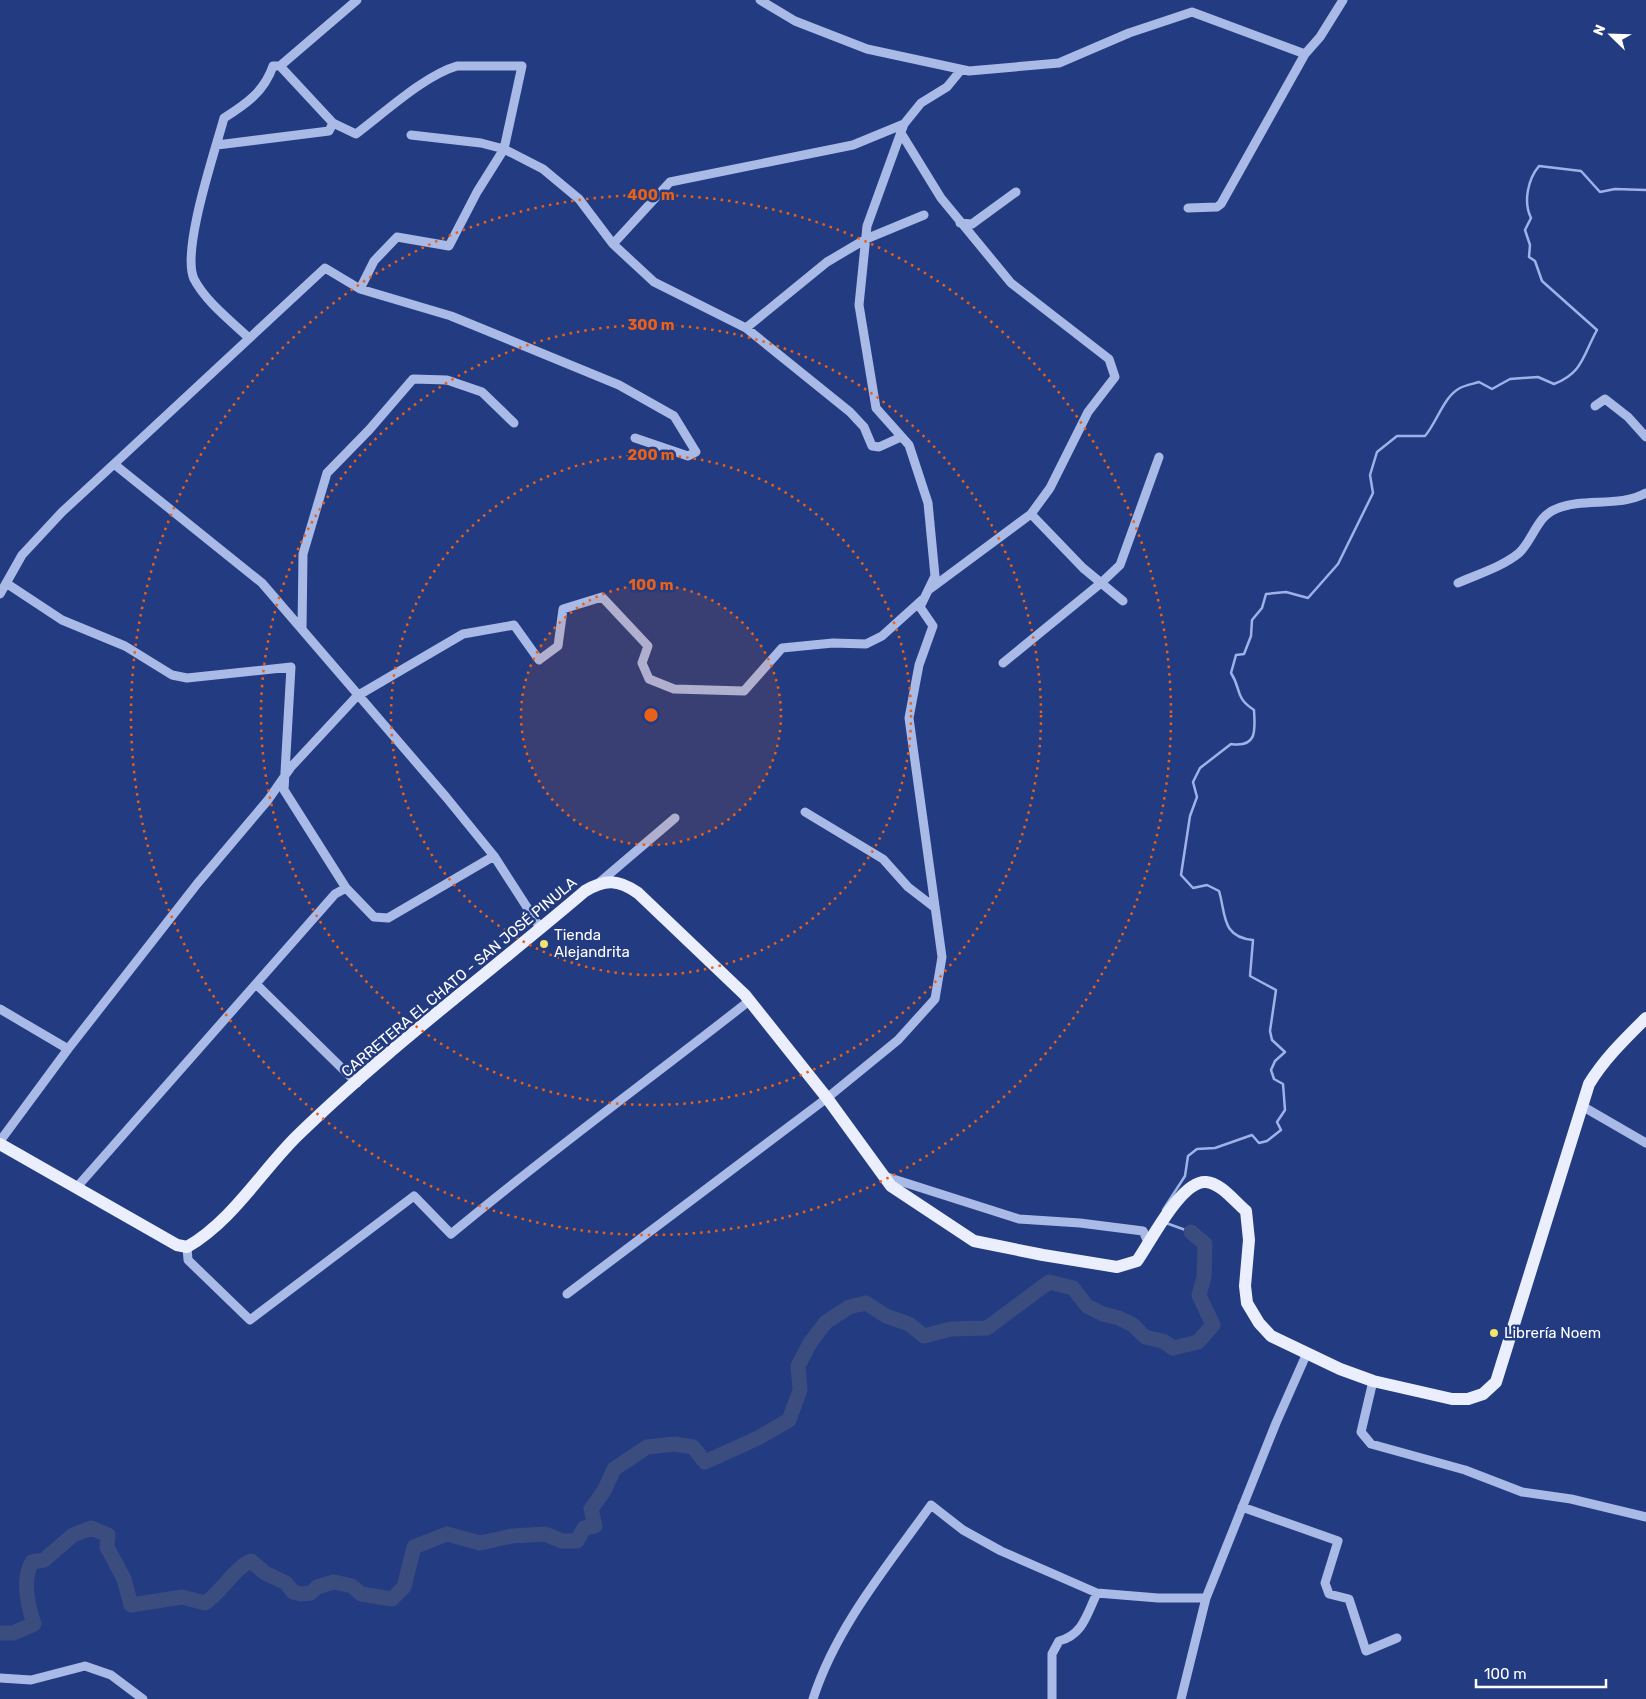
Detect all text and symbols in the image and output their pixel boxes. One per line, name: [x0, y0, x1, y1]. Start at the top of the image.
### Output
north arrow: [1586, 10, 1636, 60]
text: N: [1590, 22, 1609, 38]
text: 400 m: [627, 186, 675, 204]
text: 300 m: [627, 316, 675, 334]
text: 200 m: [627, 446, 675, 464]
text: 100 m: [629, 576, 673, 594]
centre of rings: [642, 706, 660, 724]
street label: CARRETERA EL CHATO - SAN JOSÉ PINULA: [338, 873, 580, 1081]
place label: Tienda Alejandrita: [554, 926, 630, 961]
marker: Tienda Alejandrita: [538, 938, 550, 950]
place label: Librería Noem: [1504, 1324, 1601, 1342]
marker: Librería Noem: [1488, 1327, 1500, 1339]
scale bar: [1476, 1656, 1606, 1688]
text: 100 m: [1484, 1665, 1526, 1683]

